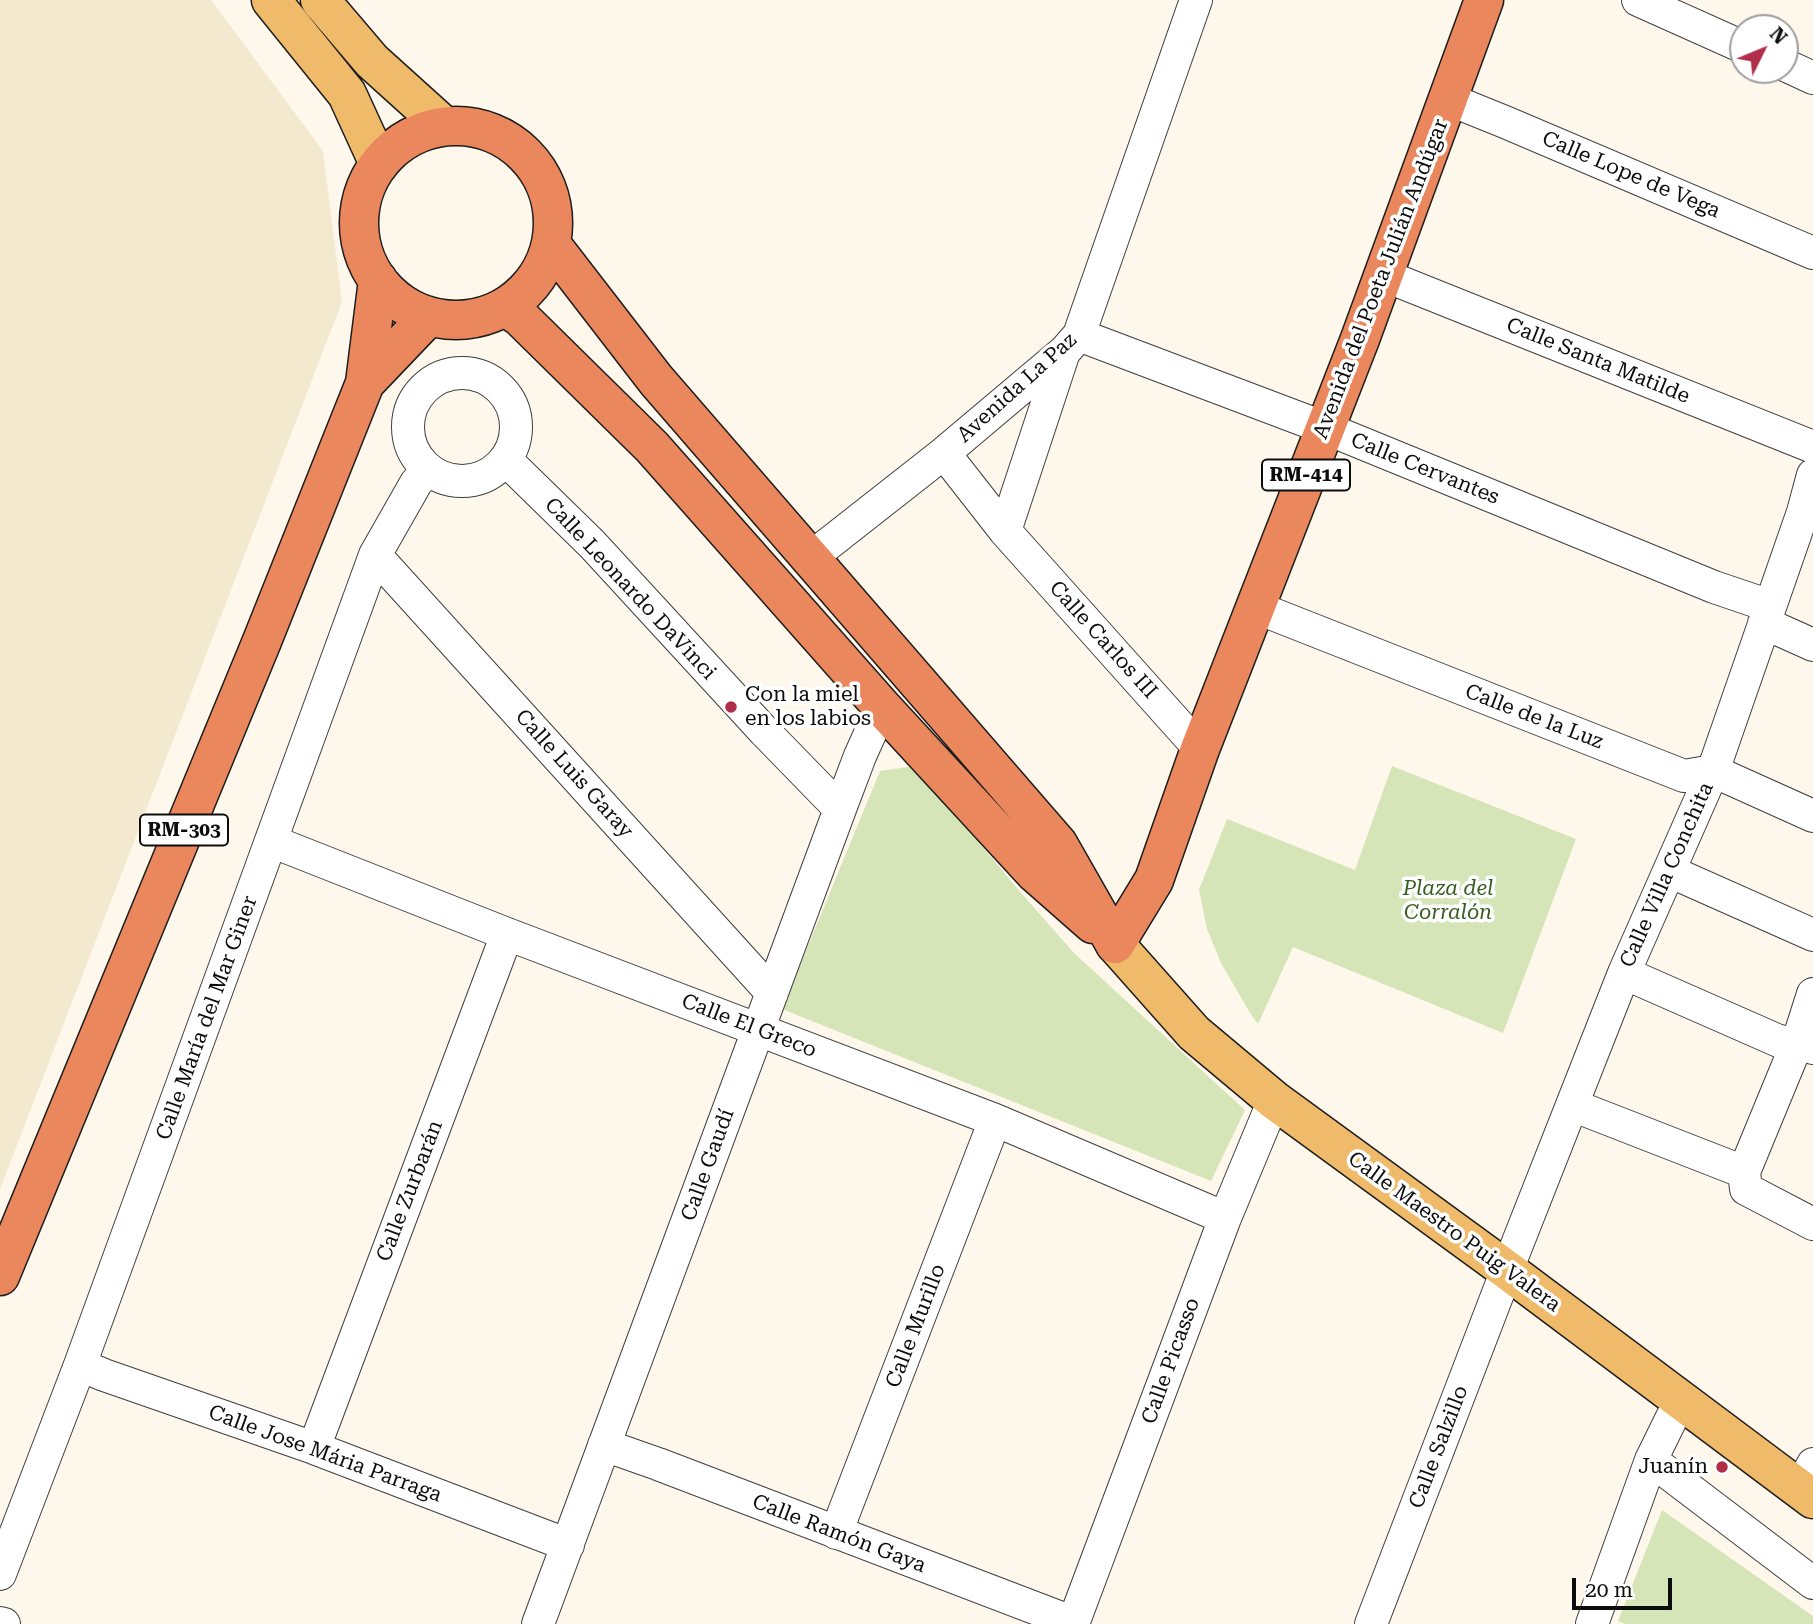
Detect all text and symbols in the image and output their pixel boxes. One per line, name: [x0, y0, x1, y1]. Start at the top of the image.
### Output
north arrow: [1729, 14, 1799, 84]
text: N: [1765, 22, 1792, 49]
street label: Avenida del Poeta Julián Andúgar: [1308, 115, 1454, 443]
street label: Calle Lope de Vega: [1538, 126, 1724, 224]
street label: Calle Santa Matilde: [1503, 313, 1693, 409]
street label: Avenida La Paz: [952, 328, 1082, 448]
street label: Calle Cervantes: [1347, 428, 1503, 510]
road number: RM-414: [1262, 460, 1350, 490]
street label: Calle Leonardo DaVinci: [539, 493, 721, 685]
street label: Calle Carlos III: [1044, 576, 1162, 704]
street label: Calle de la Luz: [1461, 679, 1607, 755]
place label: Con la miel en los labios: [745, 682, 871, 732]
marker: Con la miel en los labios: [723, 699, 739, 715]
street label: Calle Luis Garay: [510, 705, 638, 843]
street label: Calle Villa Conchita: [1615, 779, 1719, 971]
road number: RM-303: [140, 814, 228, 846]
park label: Plaza del Corralón: [1403, 876, 1493, 926]
street label: Calle María del Mar Giner: [151, 893, 263, 1143]
street label: Calle El Greco: [678, 989, 820, 1063]
street label: Calle Gaudí: [676, 1106, 740, 1224]
street label: Calle Zurbarán: [372, 1117, 448, 1265]
street label: Calle Maestro Puig Valera: [1343, 1146, 1565, 1318]
street label: Calle Murillo: [881, 1261, 951, 1391]
street label: Calle Picasso: [1137, 1295, 1205, 1427]
street label: Calle Salzillo: [1404, 1382, 1474, 1512]
street label: Calle Jose Mária Parraga: [205, 1400, 445, 1508]
place label: Juanín: [1638, 1454, 1708, 1480]
marker: Juanín: [1714, 1459, 1730, 1475]
street label: Calle Ramón Gaya: [749, 1489, 929, 1579]
scale bar: [1575, 1564, 1675, 1608]
text: 20 m: [1585, 1578, 1633, 1602]

